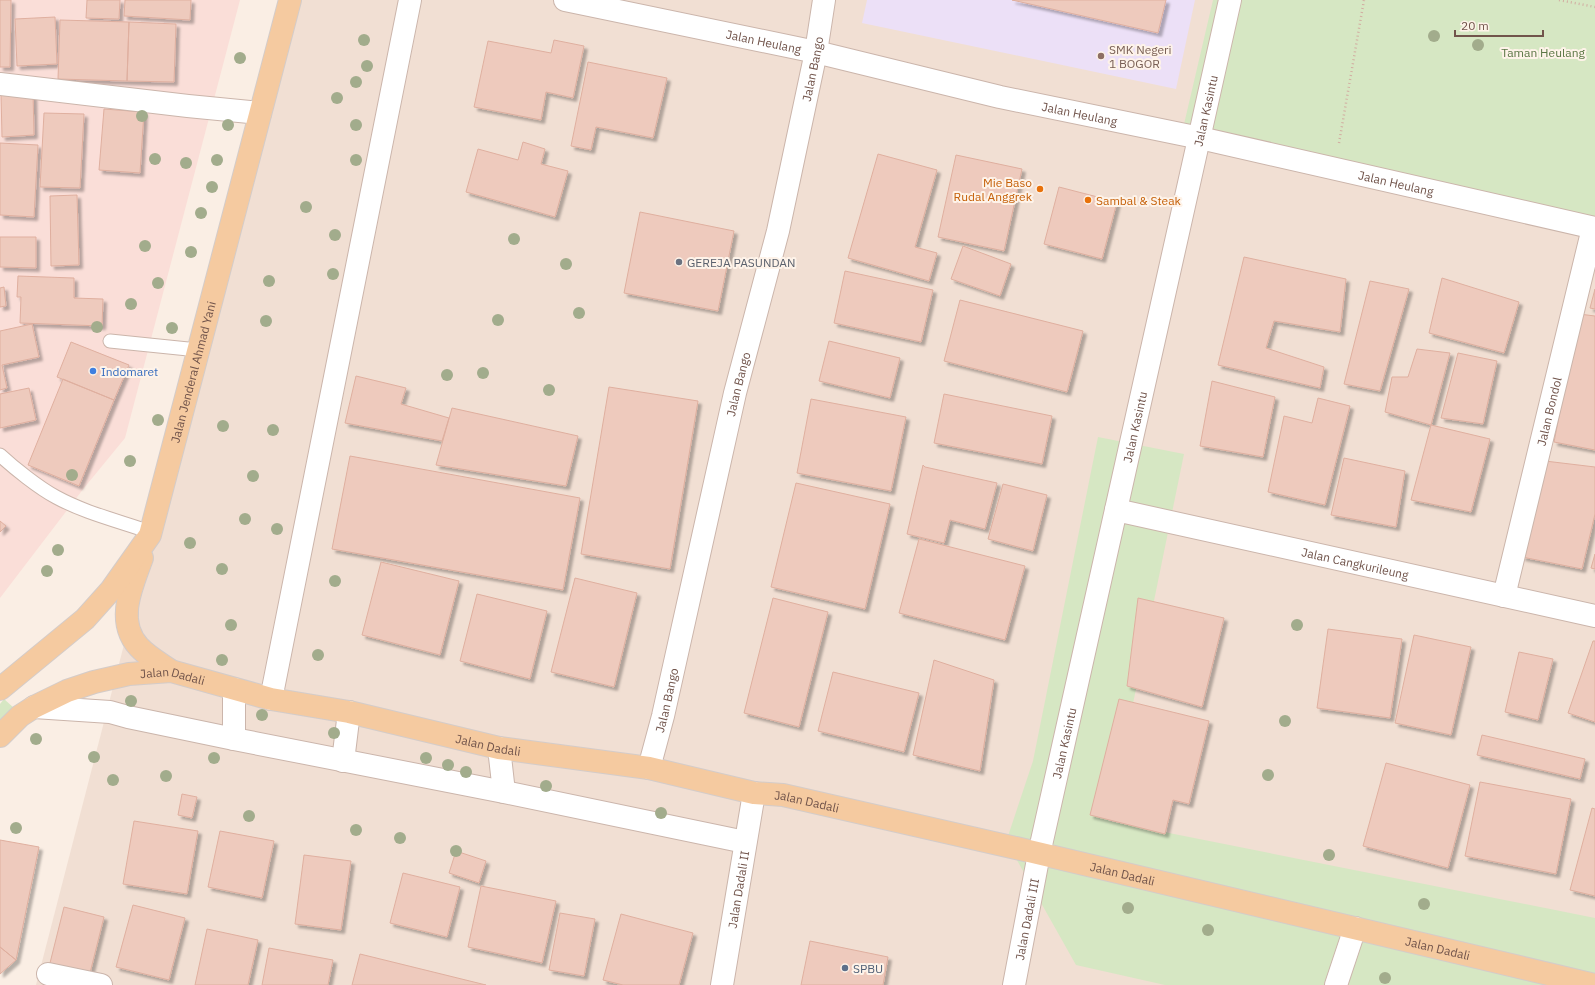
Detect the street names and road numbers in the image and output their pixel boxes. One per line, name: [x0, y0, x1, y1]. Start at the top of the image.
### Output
street label: Jalan Heulang: [725, 26, 803, 56]
street label: Jalan Bango: [798, 35, 826, 103]
street label: Jalan Kasintu: [1190, 74, 1220, 148]
street label: Jalan Heulang: [1041, 98, 1119, 128]
street label: Jalan Heulang: [1357, 167, 1436, 199]
street label: Jalan Jenderal Ahmad Yani: [167, 299, 218, 444]
street label: Jalan Bango: [723, 350, 753, 418]
street label: Jalan Bondol: [1533, 375, 1564, 447]
street label: Jalan Kasintu: [1119, 390, 1150, 464]
street label: Jalan Cangkurileung: [1300, 544, 1411, 582]
street label: Jalan Dadali: [139, 663, 207, 688]
street label: Jalan Bango: [651, 666, 681, 734]
street label: Jalan Kasintu: [1049, 706, 1079, 780]
street label: Jalan Dadali: [454, 730, 522, 758]
street label: Jalan Dadali: [774, 787, 841, 815]
street label: Jalan Dadali II: [724, 849, 752, 929]
street label: Jalan Dadali: [1089, 858, 1156, 888]
street label: Jalan Dadali III: [1011, 877, 1042, 962]
street label: Jalan Dadali: [1404, 933, 1472, 963]

